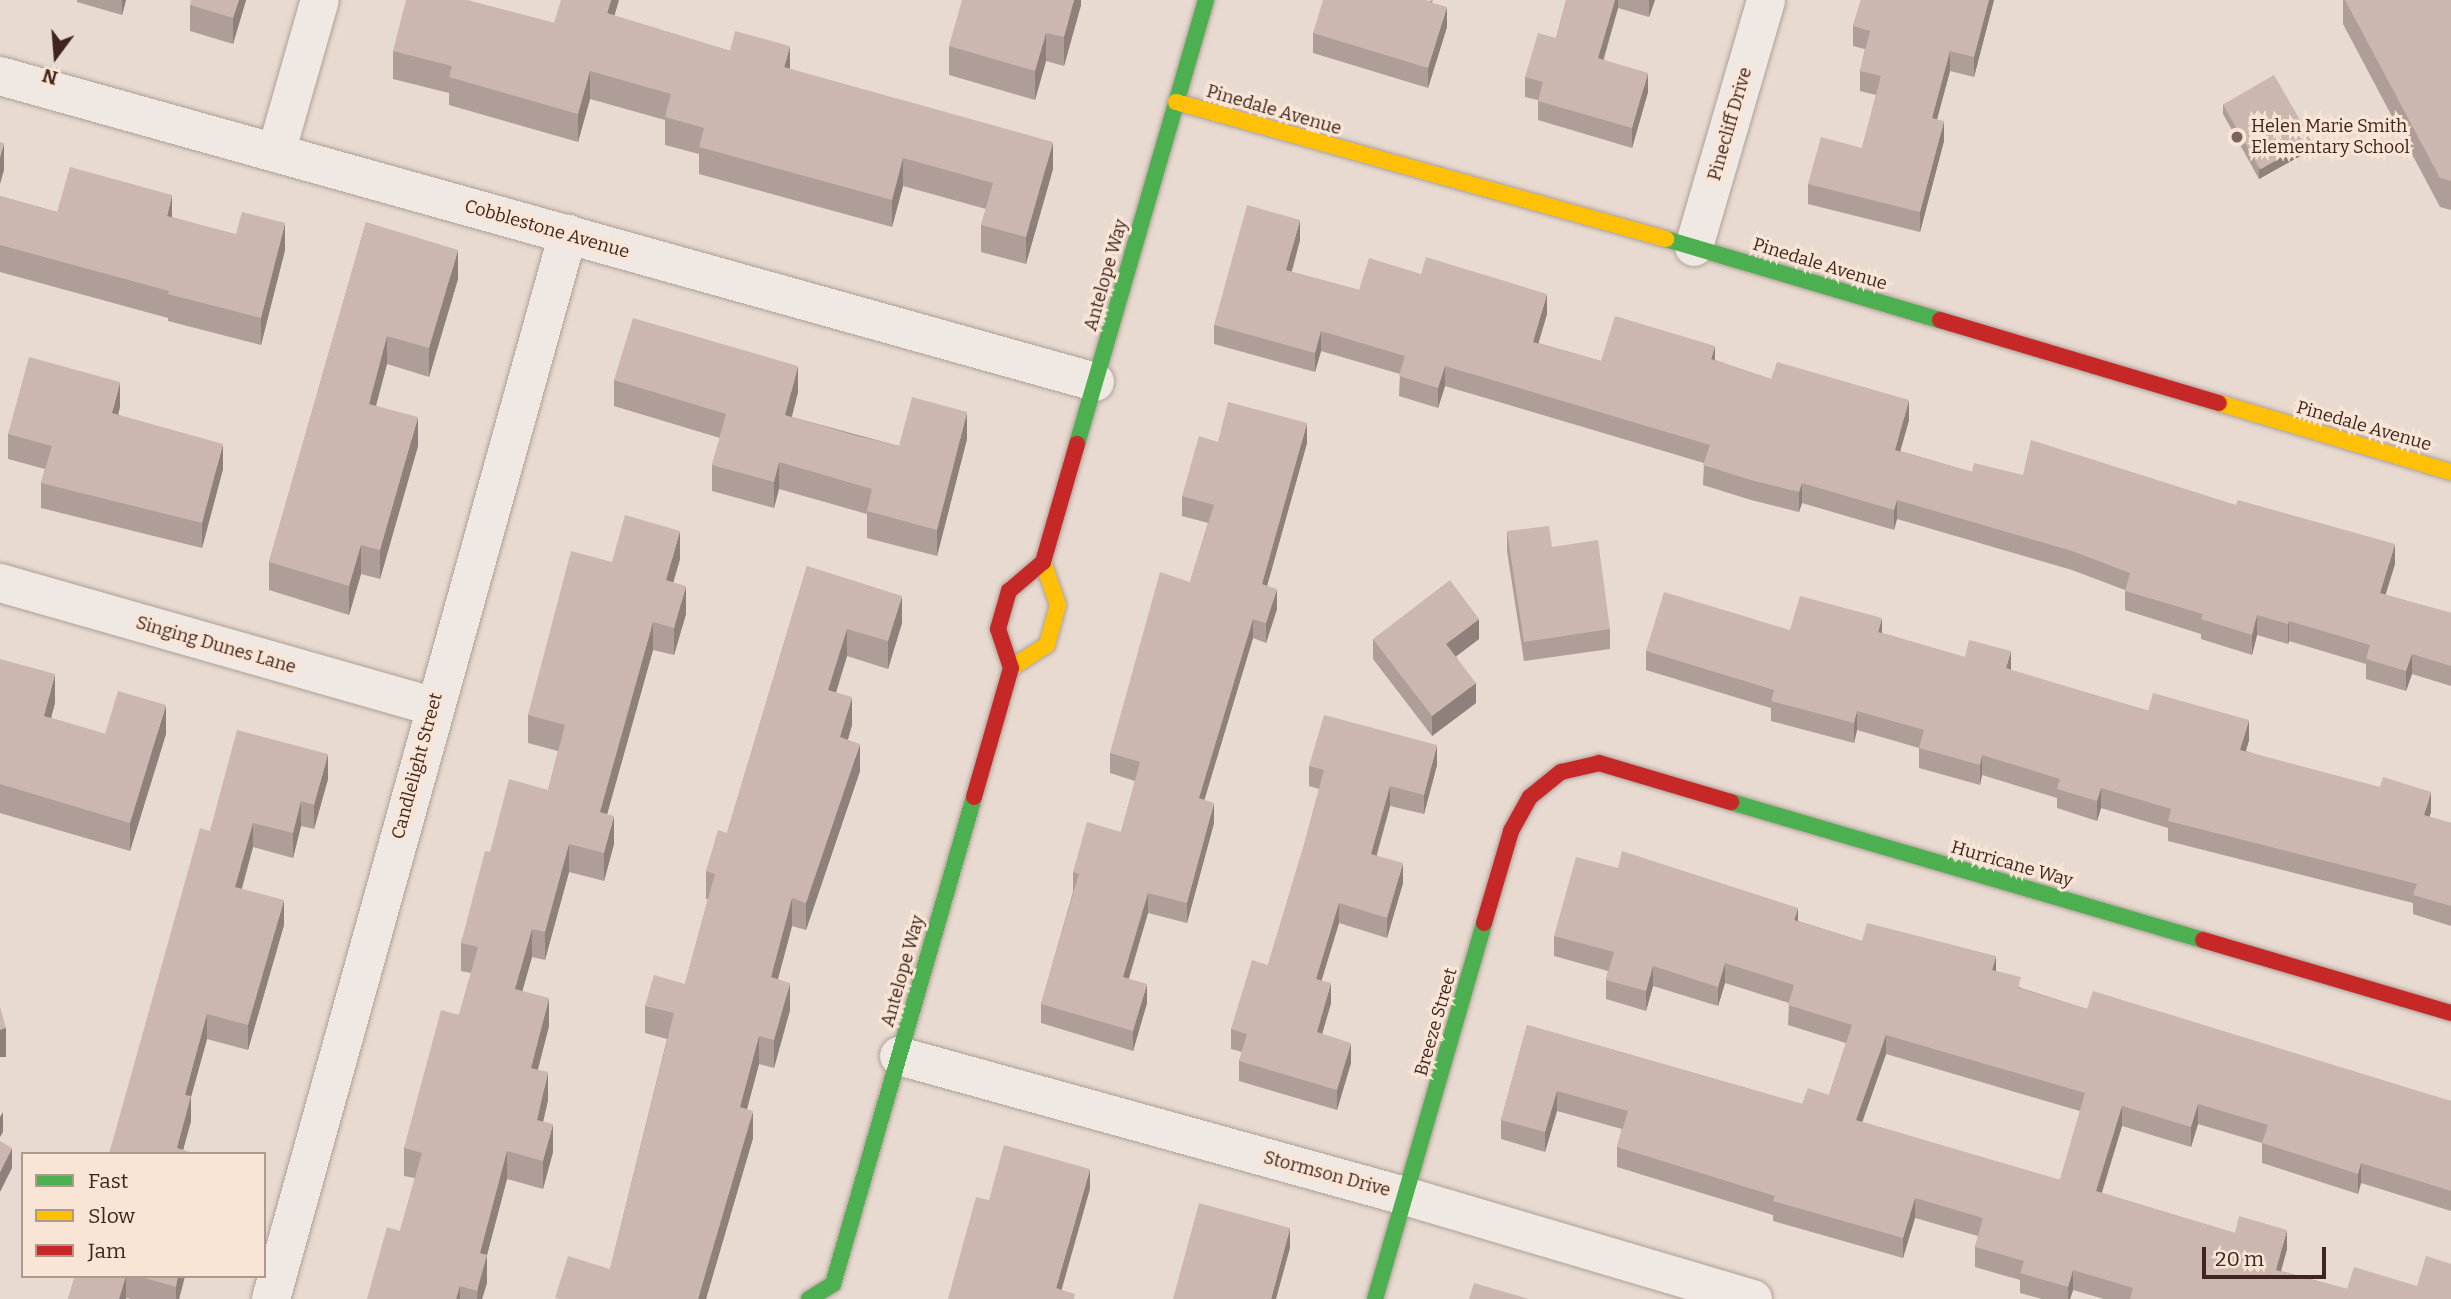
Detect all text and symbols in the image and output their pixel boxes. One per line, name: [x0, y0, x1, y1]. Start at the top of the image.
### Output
north arrow: [21, 21, 91, 91]
text: N: [40, 64, 60, 90]
street label: Pinecliff Drive: [1704, 65, 1756, 183]
street label: Pinedale Avenue: [1204, 80, 1344, 140]
place label: Helen Marie Smith Elementary School: [2251, 116, 2410, 158]
marker: Helen Marie Smith Elementary School: [2229, 129, 2245, 145]
street label: Cobblestone Avenue: [462, 195, 632, 263]
street label: Antelope Way: [1080, 217, 1132, 333]
street label: Pinedale Avenue: [1750, 233, 1890, 295]
street label: Pinedale Avenue: [2294, 396, 2434, 456]
street label: Singing Dunes Lane: [134, 612, 298, 678]
street label: Candlelight Street: [387, 690, 447, 842]
street label: Hurricane Way: [1949, 836, 2075, 892]
street label: Antelope Way: [877, 913, 929, 1029]
street label: Breeze Street: [1410, 965, 1462, 1079]
street label: Stormson Drive: [1261, 1147, 1393, 1201]
legend: [21, 1152, 266, 1278]
text: Fast: [88, 1168, 128, 1194]
text: Slow: [88, 1203, 135, 1229]
scale bar: [2206, 1232, 2330, 1276]
text: Jam: [88, 1238, 126, 1264]
text: 20 m: [2215, 1246, 2264, 1272]

